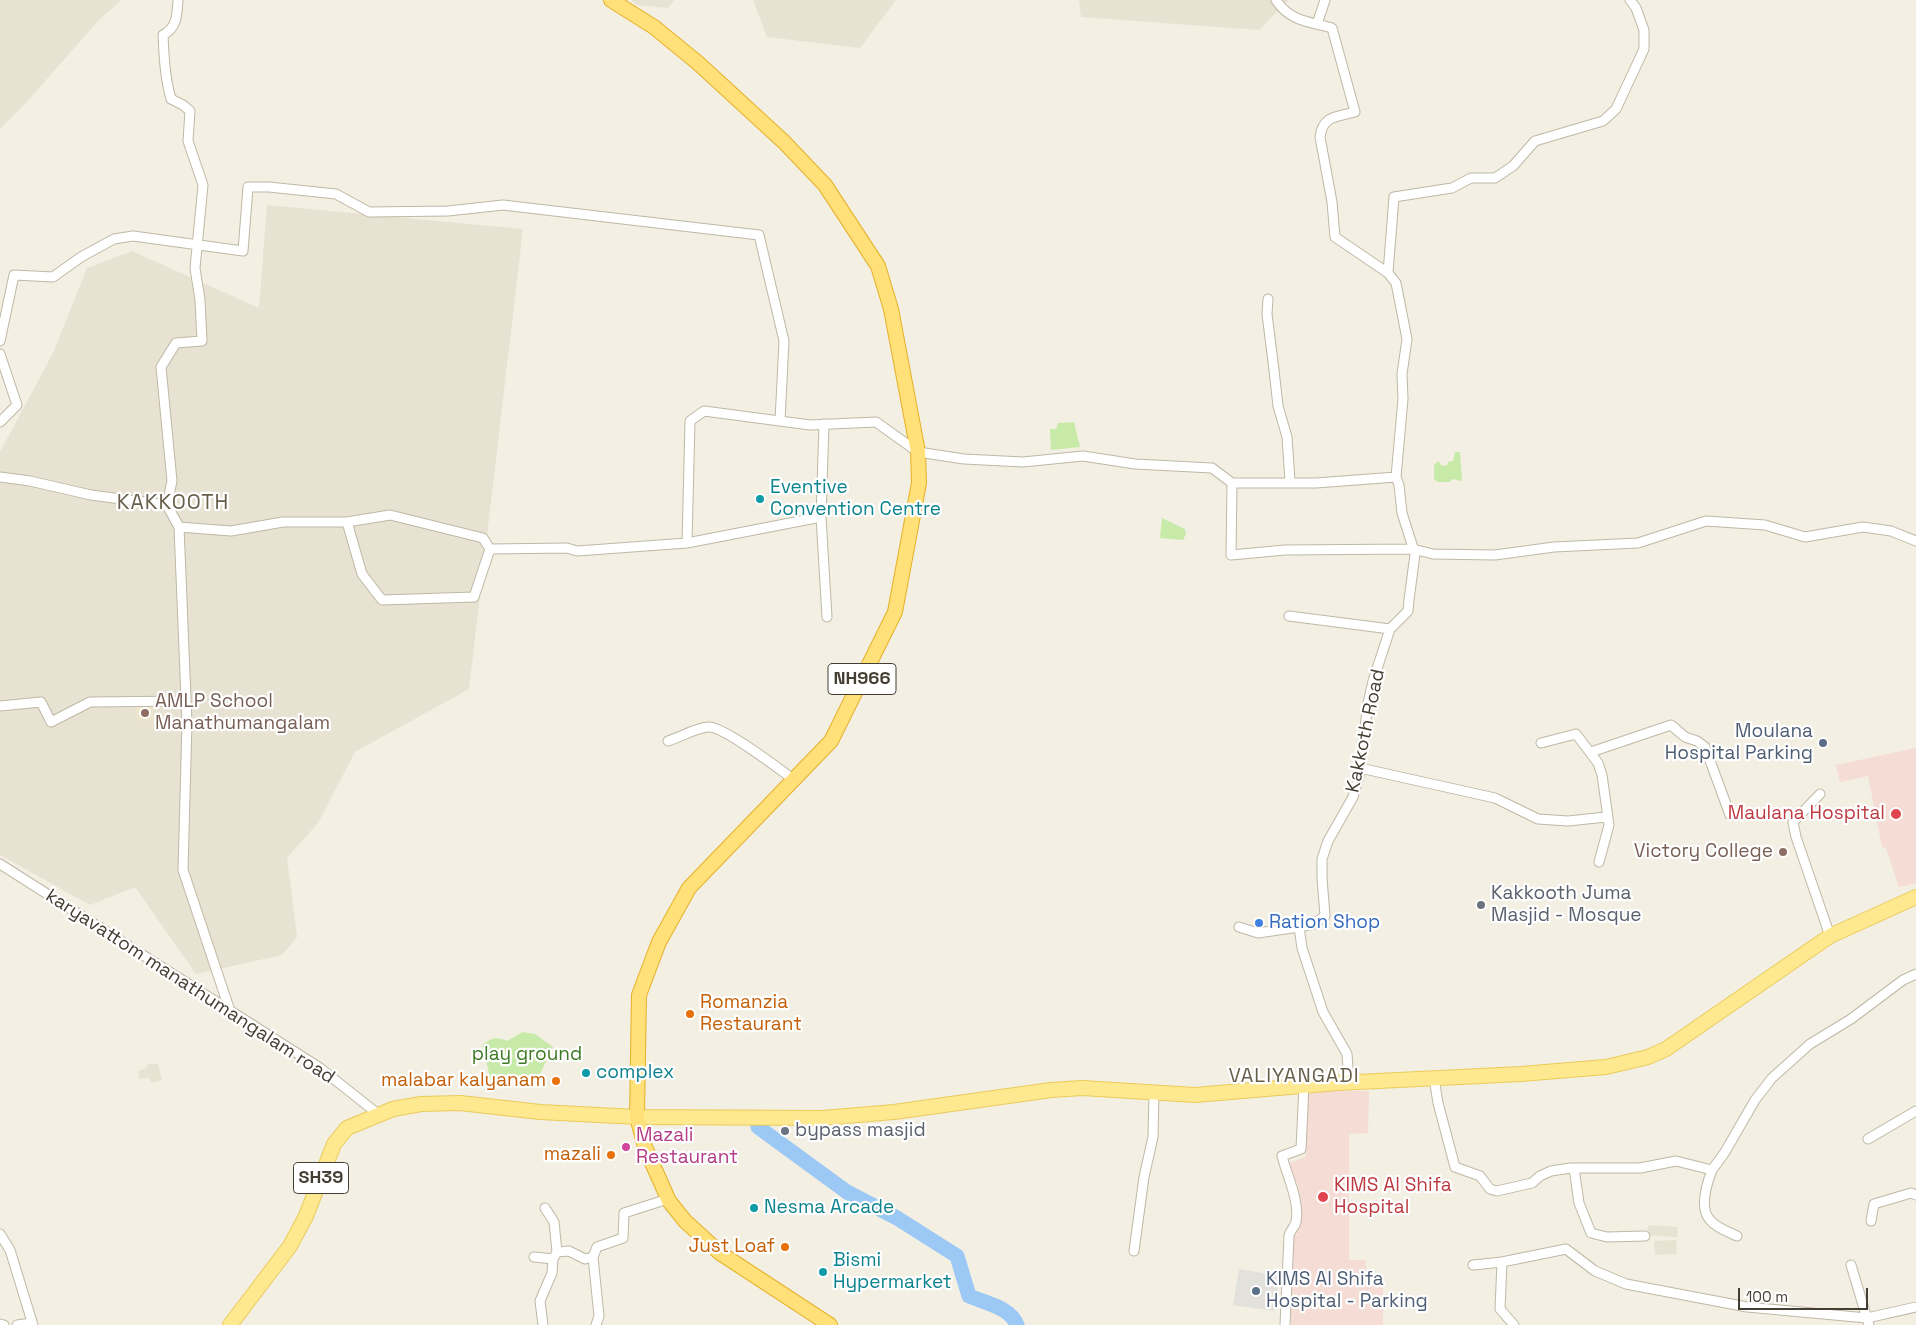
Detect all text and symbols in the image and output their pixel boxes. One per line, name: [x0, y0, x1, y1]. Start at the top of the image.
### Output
place label: Eventive Convention Centre: [770, 477, 941, 521]
district label: KAKKOOTH: [116, 490, 230, 516]
marker: Eventive Convention Centre: [754, 493, 766, 505]
road number: NH966: [828, 664, 896, 694]
street label: Kakkoth Road: [1342, 667, 1390, 795]
place label: AMLP School Manathumangalam: [155, 691, 330, 735]
marker: AMLP School Manathumangalam: [139, 707, 151, 719]
place label: Moulana Hospital Parking: [1665, 721, 1813, 765]
marker: Moulana Hospital Parking: [1817, 737, 1829, 749]
place label: Maulana Hospital: [1728, 803, 1885, 825]
marker: Maulana Hospital: [1889, 807, 1903, 821]
place label: Victory College: [1634, 841, 1773, 863]
marker: Victory College: [1777, 846, 1789, 858]
place label: Kakkooth Juma Masjid - Mosque: [1491, 883, 1642, 927]
street label: karyavattom manathumangalam road: [41, 885, 339, 1089]
marker: Kakkooth Juma Masjid - Mosque: [1475, 899, 1487, 911]
place label: Ration Shop: [1269, 912, 1380, 934]
marker: Ration Shop: [1253, 917, 1265, 929]
place label: Romanzia Restaurant: [700, 992, 802, 1036]
marker: Romanzia Restaurant: [684, 1008, 696, 1020]
park label: play ground: [472, 1044, 582, 1066]
place label: complex: [596, 1062, 674, 1084]
district label: VALIYANGADI: [1227, 1065, 1361, 1089]
marker: complex: [580, 1067, 592, 1079]
place label: malabar kalyanam: [381, 1070, 546, 1092]
marker: malabar kalyanam: [550, 1075, 562, 1087]
place label: bypass masjid: [795, 1120, 926, 1142]
place label: Mazali Restaurant: [636, 1125, 738, 1169]
marker: bypass masjid: [779, 1125, 791, 1137]
marker: Mazali Restaurant: [620, 1141, 632, 1153]
place label: mazali: [544, 1144, 601, 1166]
marker: mazali: [605, 1149, 617, 1161]
road number: SH39: [294, 1162, 348, 1194]
place label: KIMS Al Shifa Hospital: [1334, 1175, 1452, 1219]
marker: KIMS Al Shifa Hospital: [1316, 1190, 1330, 1204]
place label: Nesma Arcade: [764, 1197, 894, 1219]
marker: Nesma Arcade: [748, 1202, 760, 1214]
place label: Just Loaf: [688, 1236, 775, 1258]
marker: Just Loaf: [779, 1241, 791, 1253]
place label: Bismi Hypermarket: [833, 1250, 952, 1294]
marker: Bismi Hypermarket: [817, 1266, 829, 1278]
place label: KIMS Al Shifa Hospital - Parking: [1266, 1269, 1428, 1313]
scale bar: [1741, 1278, 1871, 1310]
marker: KIMS Al Shifa Hospital - Parking: [1250, 1285, 1262, 1297]
text: 100 m: [1746, 1287, 1788, 1306]

